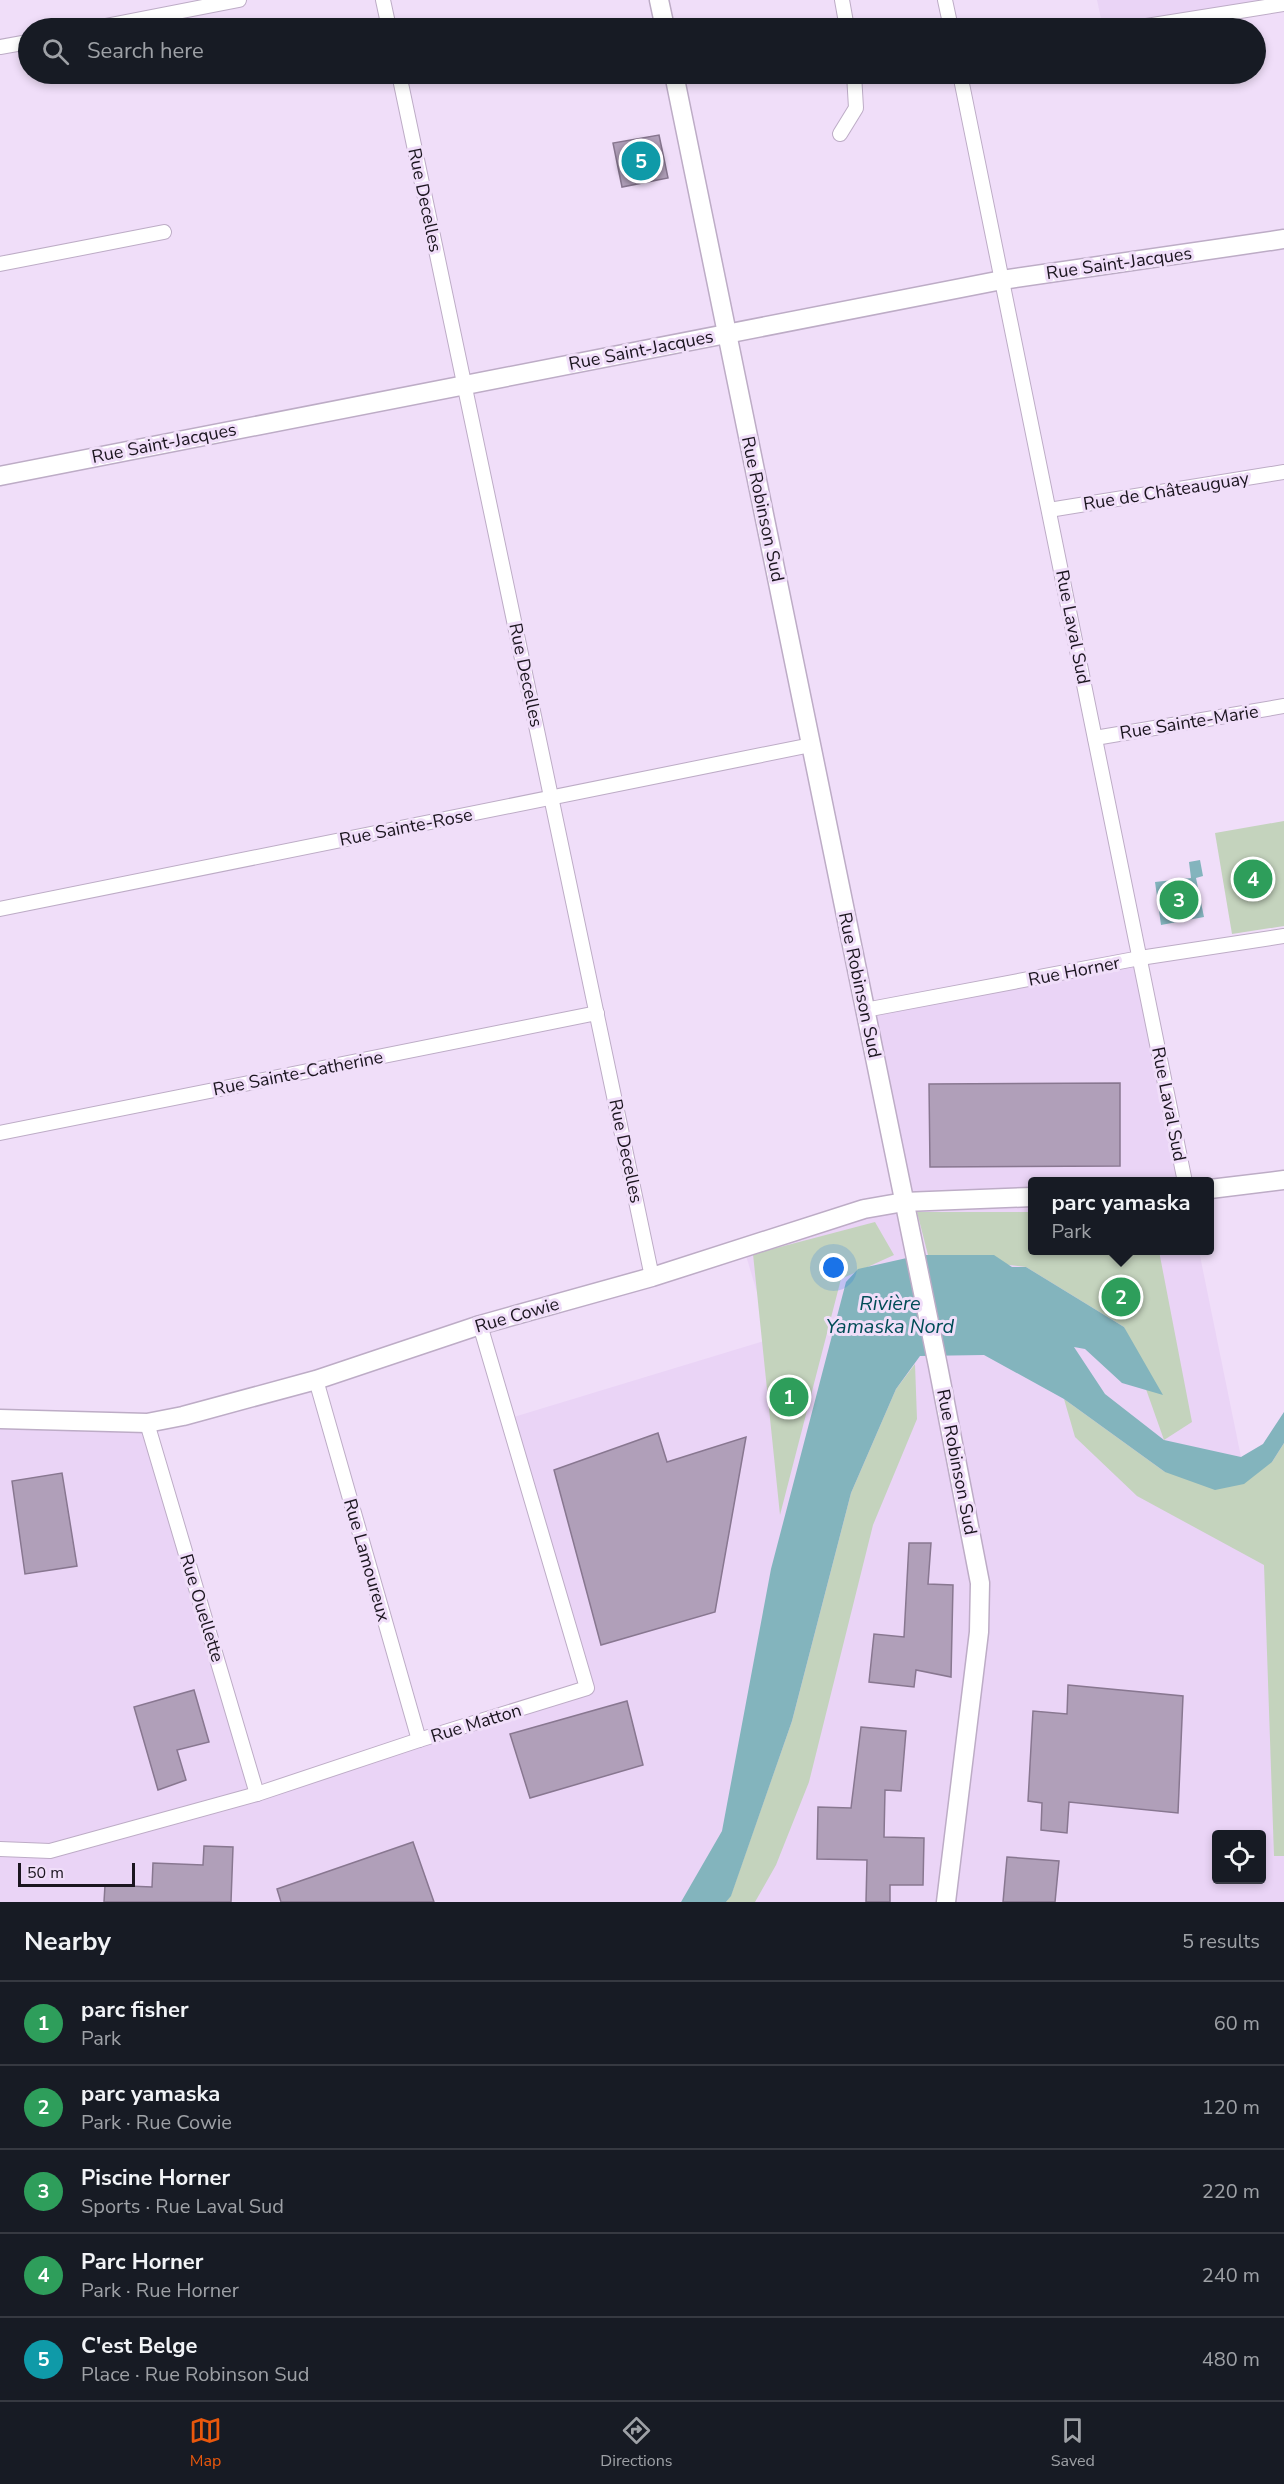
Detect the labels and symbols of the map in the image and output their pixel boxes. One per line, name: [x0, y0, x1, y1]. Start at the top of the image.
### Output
pin: 5: [622, 138, 660, 184]
street label: Rue Decelles: [402, 146, 448, 254]
street label: Rue Saint-Jacques: [1045, 241, 1193, 285]
street label: Rue Saint-Jacques: [567, 324, 715, 376]
street label: Rue Saint-Jacques: [90, 417, 238, 469]
street label: Rue Robinson Sud: [736, 434, 790, 584]
street label: Rue de Châteauguay: [1081, 466, 1251, 516]
street label: Rue Laval Sud: [1050, 568, 1096, 686]
street label: Rue Decelles: [503, 621, 549, 729]
street label: Rue Sainte-Marie: [1118, 699, 1260, 745]
street label: Rue Sainte-Rose: [337, 802, 475, 852]
pin: 4: [1234, 856, 1272, 902]
pin: 3: [1160, 878, 1198, 922]
street label: Rue Robinson Sud: [833, 910, 887, 1060]
street label: Rue Horner: [1026, 950, 1122, 992]
street label: Rue Sainte-Catherine: [211, 1045, 385, 1101]
street label: Rue Laval Sud: [1146, 1045, 1192, 1163]
street label: Rue Decelles: [603, 1097, 649, 1205]
your location: [819, 1253, 848, 1282]
pin: 2: [1102, 1274, 1140, 1320]
water label: Rivière Yamaska Nord: [826, 1290, 955, 1340]
street label: Rue Cowie: [472, 1292, 562, 1338]
pin: 1: [770, 1374, 808, 1420]
street label: Rue Robinson Sud: [931, 1387, 983, 1537]
street label: Rue Lamoureux: [338, 1496, 396, 1625]
street label: Rue Ouellette: [174, 1551, 230, 1665]
street label: Rue Matton: [428, 1698, 524, 1748]
scale bar: [18, 1860, 135, 1888]

